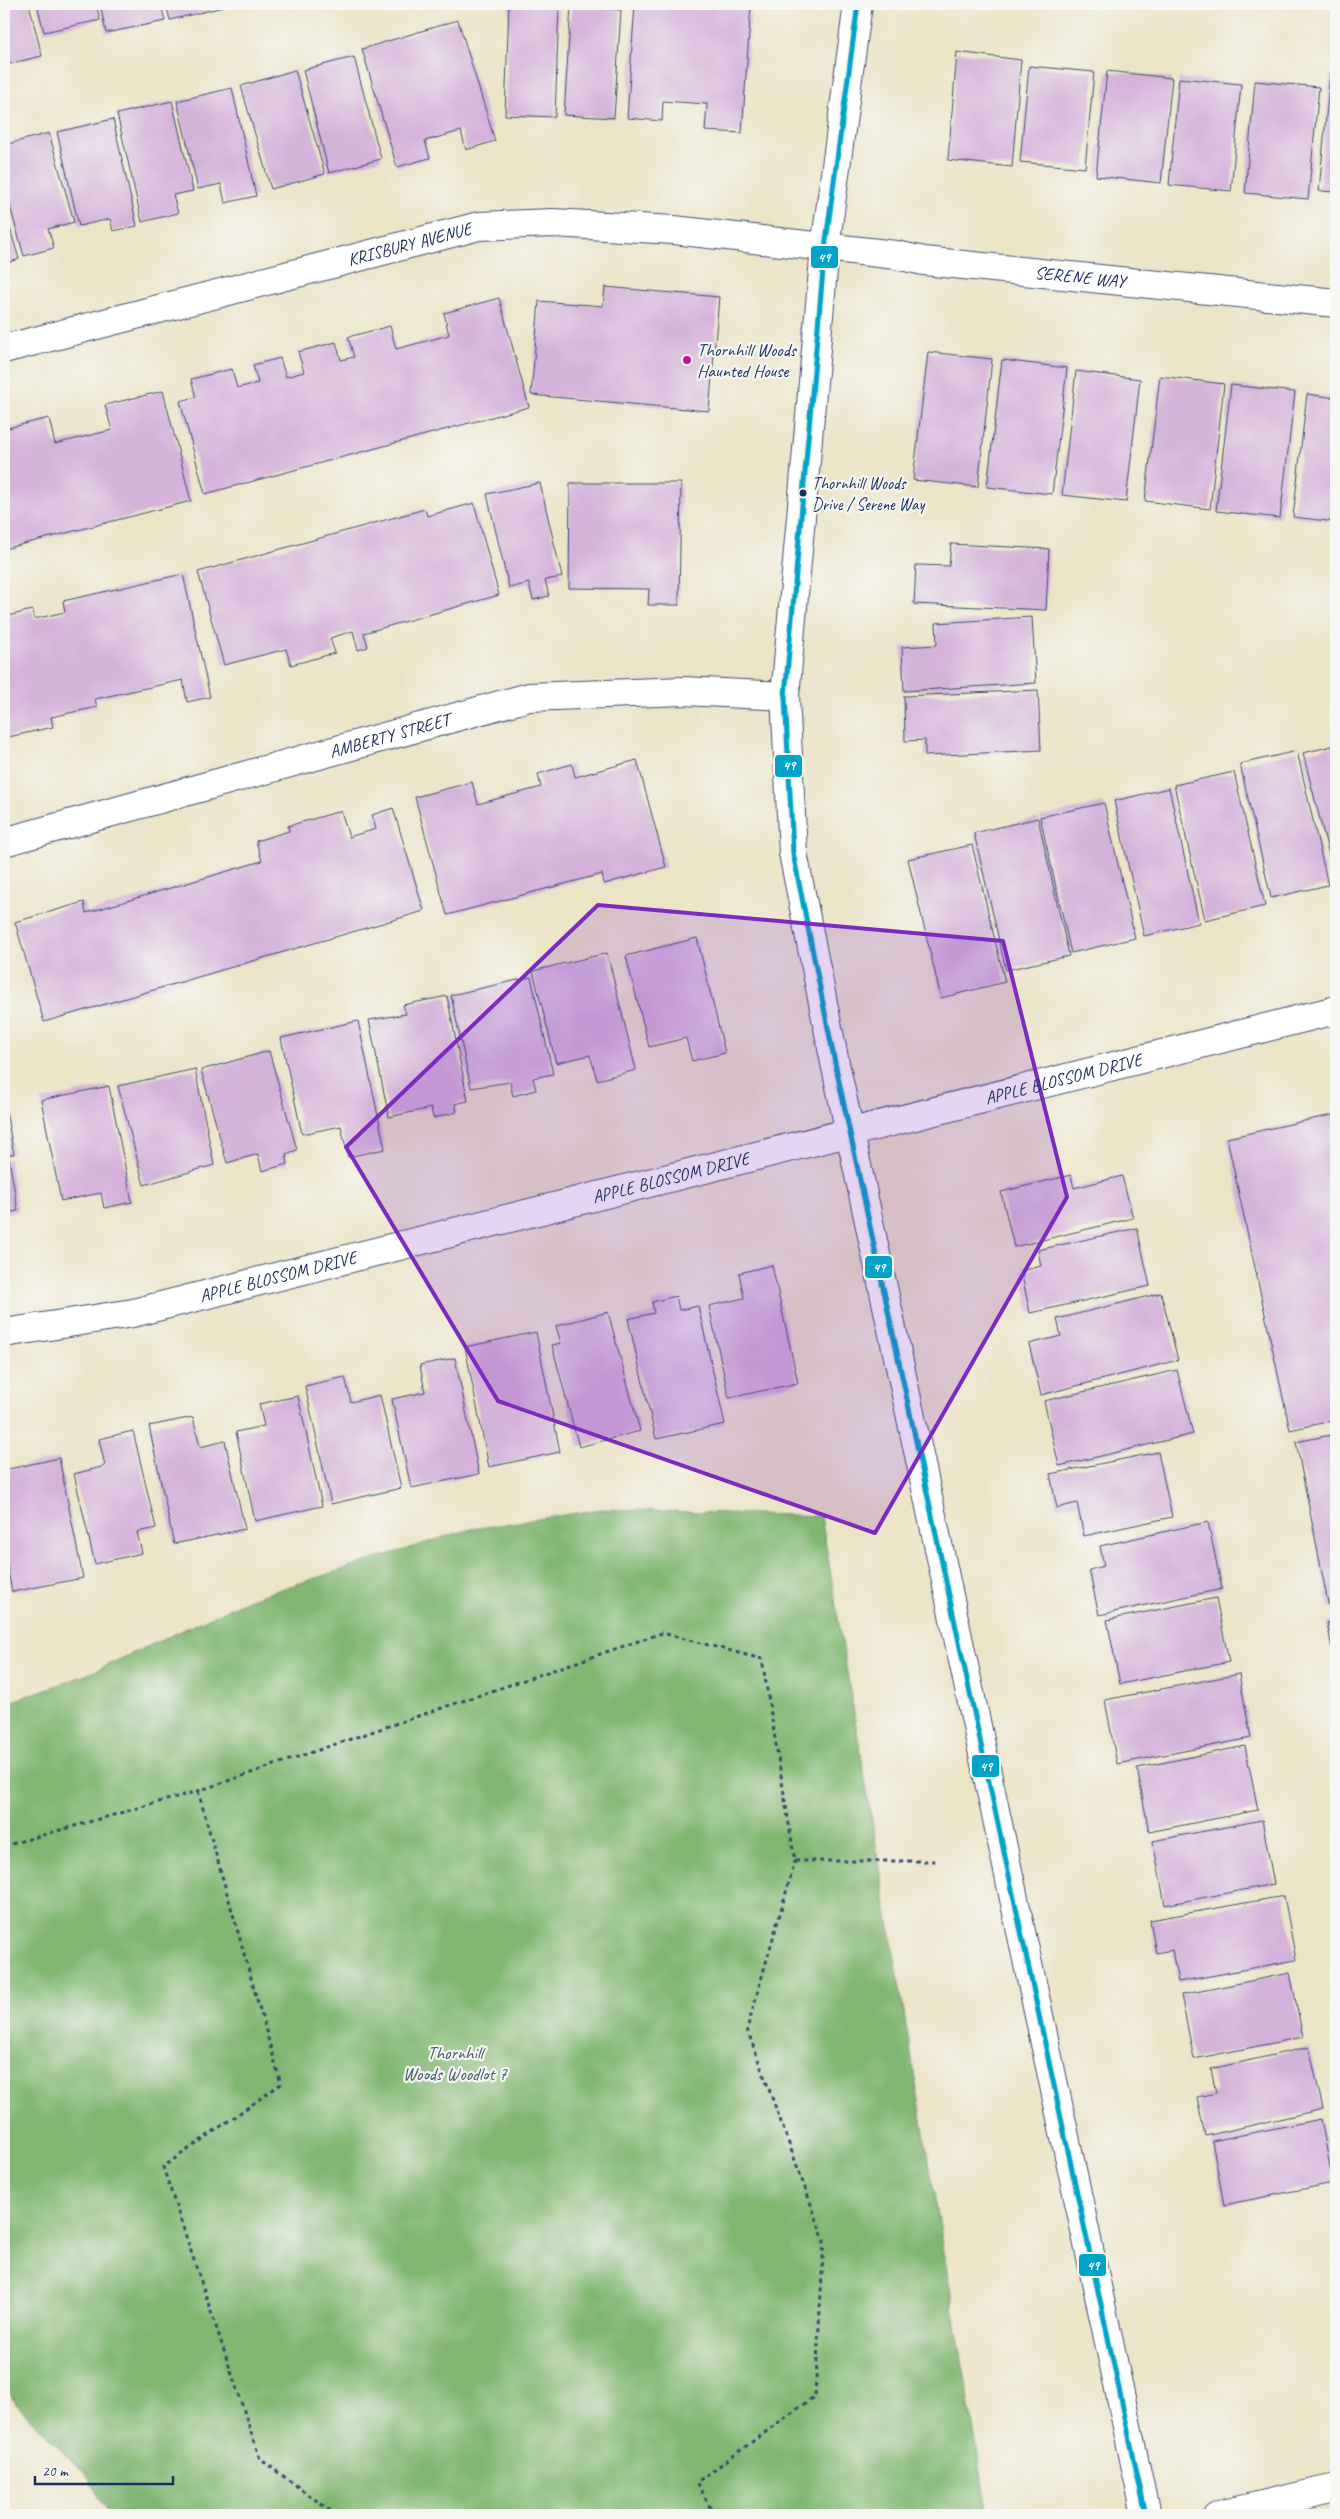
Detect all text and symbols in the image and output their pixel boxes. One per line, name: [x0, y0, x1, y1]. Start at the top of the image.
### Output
street label: KRISBURY AVENUE: [345, 217, 476, 271]
line badge: 49: [810, 245, 839, 269]
text: 49: [818, 249, 832, 266]
street label: SERENE WAY: [1034, 261, 1130, 293]
place label: Thornhill Woods Haunted House: [697, 339, 798, 382]
marker: Thornhill Woods Haunted House: [681, 354, 693, 366]
place label: Thornhill Woods Drive / Serene Way: [812, 473, 925, 515]
marker: Thornhill Woods Drive / Serene Way: [798, 488, 808, 498]
street label: AMBERTY STREET: [327, 707, 457, 763]
line badge: 49: [774, 754, 803, 778]
text: 49: [783, 757, 797, 774]
street label: APPLE BLOSSOM DRIVE: [983, 1048, 1146, 1109]
street label: APPLE BLOSSOM DRIVE: [590, 1147, 754, 1208]
street label: APPLE BLOSSOM DRIVE: [197, 1246, 361, 1307]
line badge: 49: [864, 1255, 893, 1279]
text: 49: [873, 1259, 887, 1276]
line badge: 49: [971, 1754, 1000, 1778]
text: 49: [980, 1758, 994, 1775]
park label: Thornhill Woods Woodlot 7: [403, 2042, 508, 2085]
line badge: 49: [1078, 2253, 1107, 2277]
text: 49: [1087, 2257, 1101, 2274]
scale bar: [35, 2454, 172, 2486]
text: 20 m: [42, 2462, 69, 2481]

